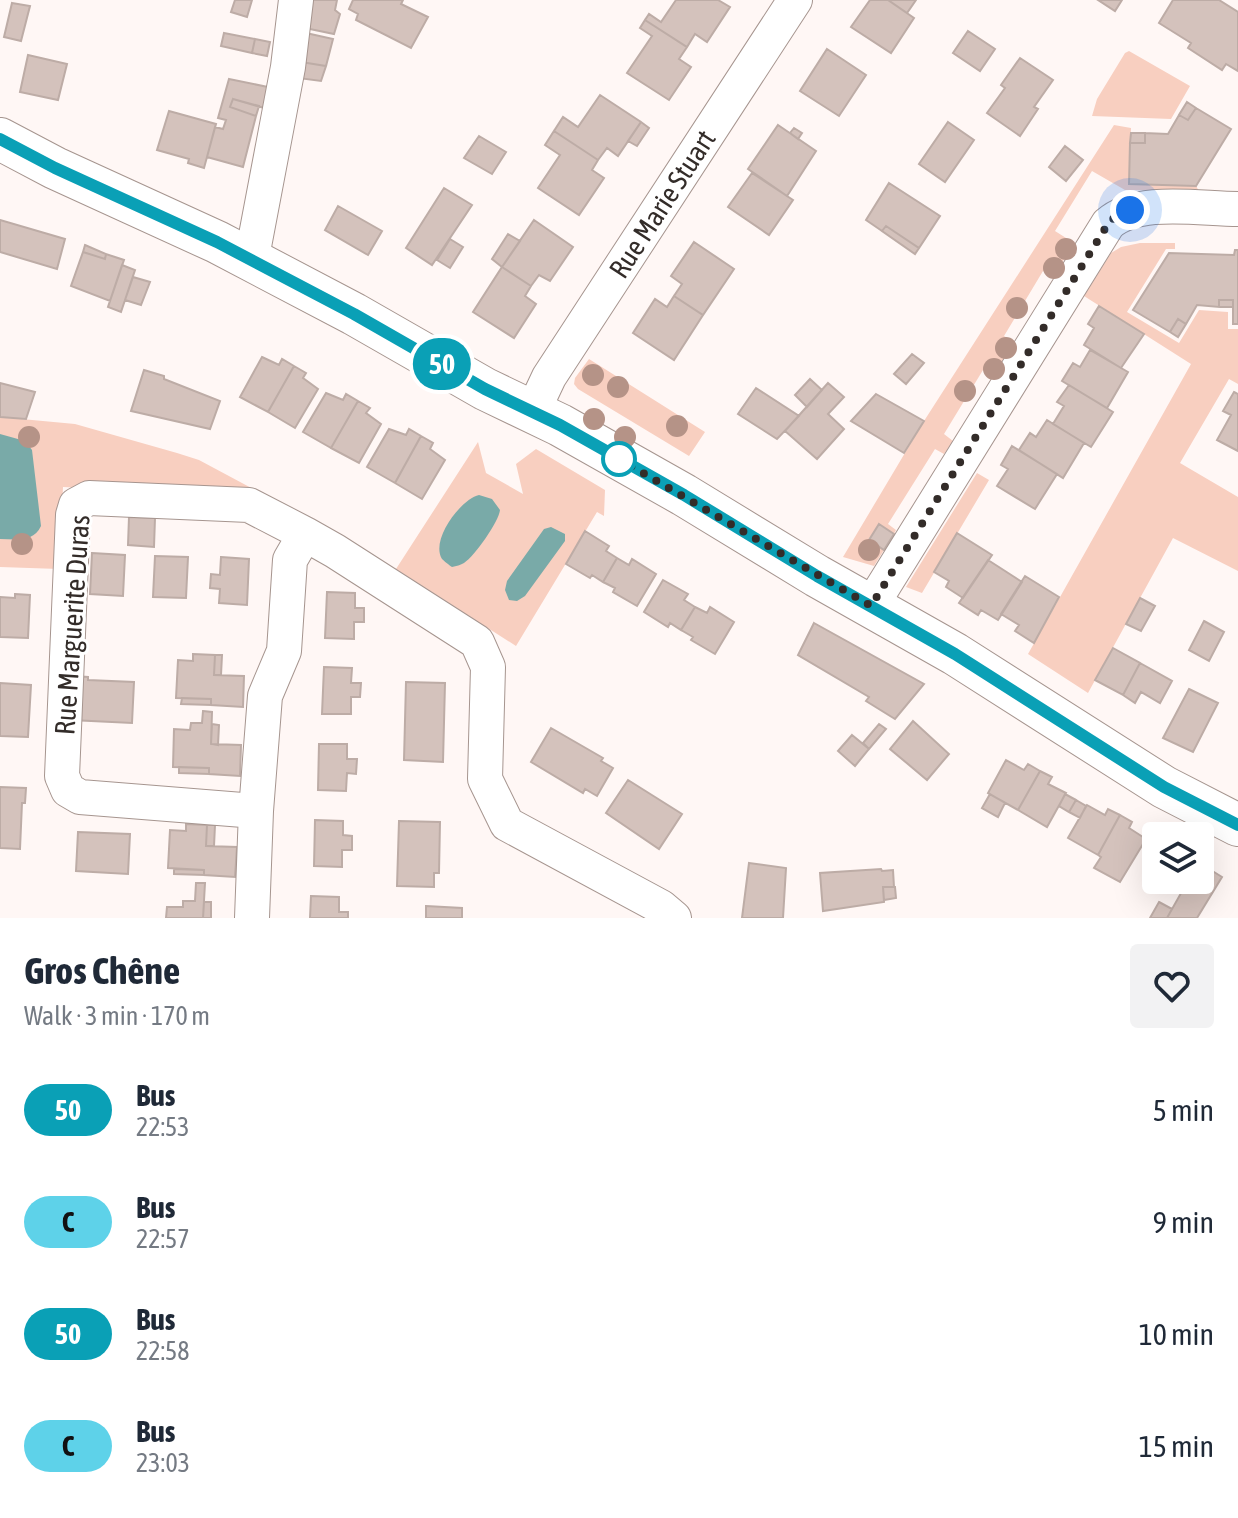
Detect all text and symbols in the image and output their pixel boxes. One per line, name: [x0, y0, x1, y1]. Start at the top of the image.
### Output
street label: Rue Marie Stuart: [602, 124, 722, 284]
your location: [1110, 190, 1150, 230]
line badge: 50: [406, 338, 478, 390]
text: 50: [429, 348, 455, 380]
unlabelled marker: [602, 442, 636, 476]
street label: Rue Marguerite Duras: [48, 514, 96, 736]
map controls: [1142, 822, 1214, 894]
button: layers: [1142, 822, 1214, 894]
button: heart: [1130, 944, 1214, 1028]
text: Gros Chêne: [24, 949, 180, 992]
text: Walk · 3 min · 170 m: [24, 1001, 210, 1031]
text: Bus: [136, 1078, 175, 1112]
text: 5 min: [1153, 1093, 1214, 1127]
text: 50: [55, 1094, 81, 1126]
text: 22:53: [136, 1112, 190, 1142]
text: Bus: [136, 1190, 175, 1224]
text: 9 min: [1153, 1205, 1214, 1239]
text: C: [62, 1206, 74, 1238]
text: 22:57: [136, 1224, 190, 1254]
text: Bus: [136, 1302, 175, 1336]
text: 10 min: [1139, 1317, 1214, 1351]
text: 50: [55, 1318, 81, 1350]
text: 22:58: [136, 1336, 190, 1366]
text: Bus: [136, 1414, 175, 1448]
text: 15 min: [1139, 1429, 1214, 1463]
text: C: [62, 1430, 74, 1462]
text: 23:03: [136, 1448, 190, 1478]

